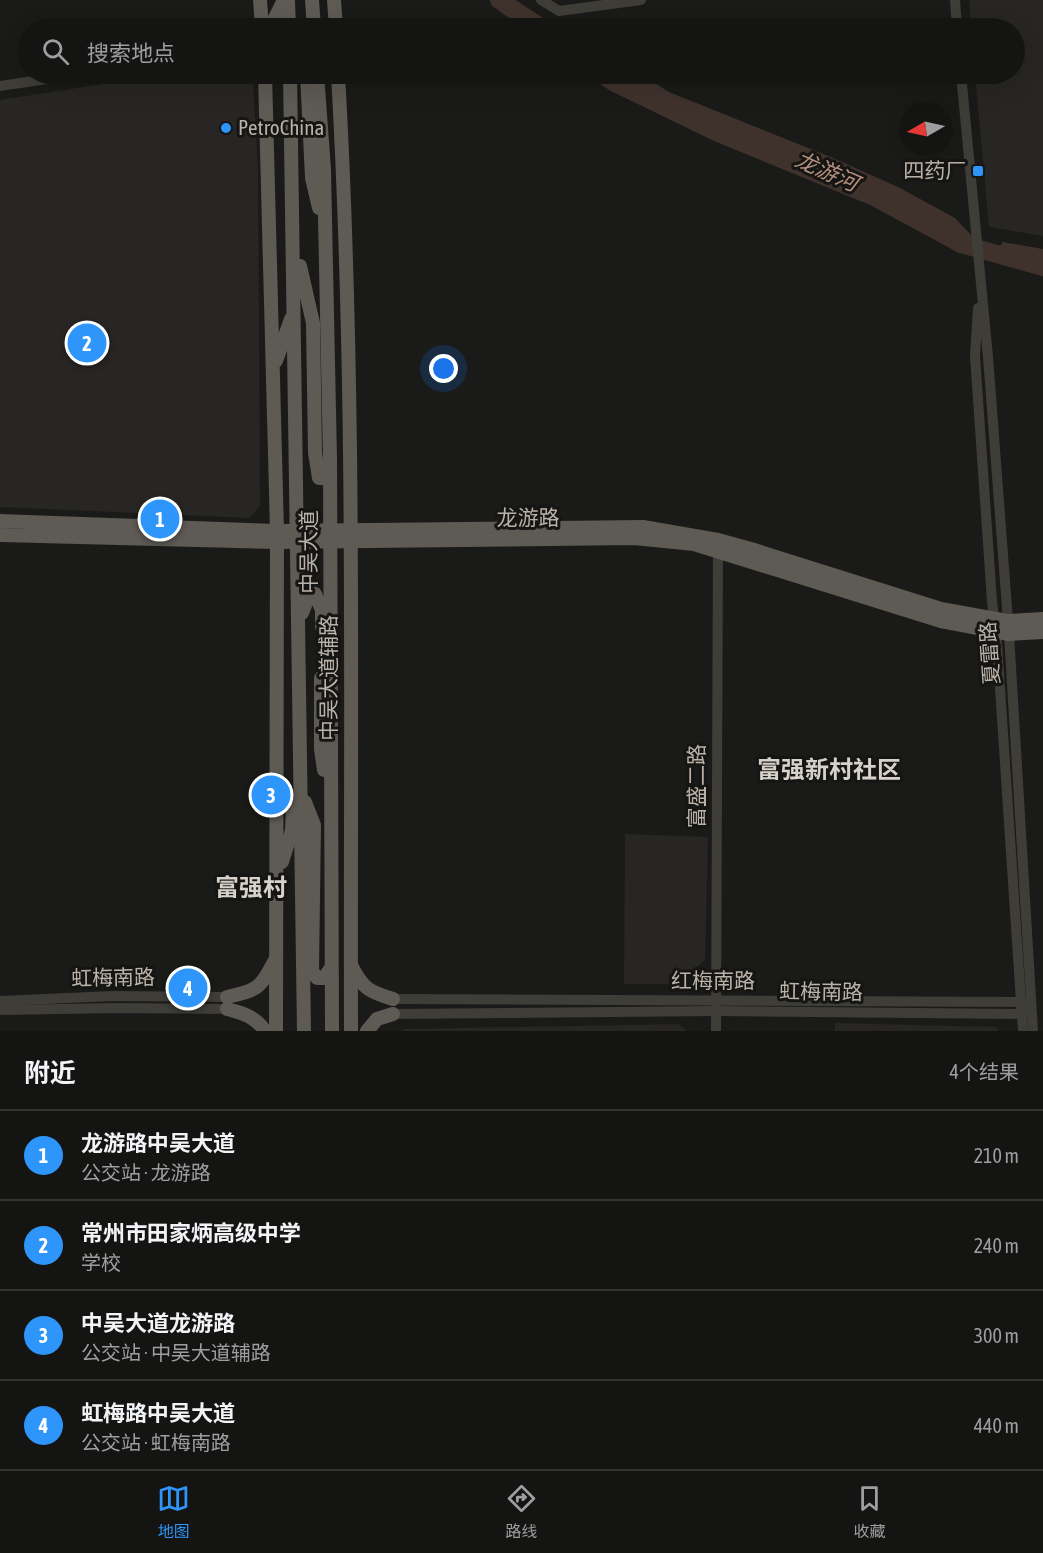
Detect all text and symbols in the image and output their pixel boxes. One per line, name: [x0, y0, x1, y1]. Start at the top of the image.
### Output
search box: [18, 18, 1025, 84]
icon: search: [39, 35, 72, 68]
text: 搜索地点: [87, 40, 175, 66]
north arrow: [899, 102, 953, 156]
place label: PetroChina: [238, 115, 324, 139]
marker: PetroChina: [219, 121, 233, 135]
water label: 龙游河: [792, 146, 866, 198]
place label: 四药厂: [903, 158, 966, 182]
marker: 四药厂: [971, 164, 985, 178]
pin: 2: [68, 320, 106, 366]
your location: [429, 354, 458, 383]
pin: 1: [140, 496, 180, 542]
street label: 龙游路: [497, 505, 560, 529]
street label: 中吴大道: [296, 510, 320, 594]
street label: 中吴大道辅路: [316, 615, 340, 741]
street label: 夏雷路: [975, 621, 1003, 685]
street label: 富盛二路: [684, 744, 708, 828]
district label: 富强新村社区: [757, 756, 901, 783]
pin: 3: [252, 772, 290, 818]
district label: 富强村: [215, 874, 287, 901]
street label: 虹梅南路: [71, 964, 155, 990]
pin: 4: [168, 966, 207, 1010]
street label: 红梅南路: [671, 968, 755, 992]
street label: 虹梅南路: [779, 978, 863, 1004]
text: 附近: [24, 1058, 76, 1088]
text: 4个结果: [950, 1060, 1019, 1083]
text: 龙游路中吴大道: [81, 1130, 235, 1156]
text: 1: [39, 1144, 48, 1167]
text: 210 m: [974, 1144, 1019, 1167]
text: 公交站 · 龙游路: [81, 1161, 211, 1184]
text: 常州市田家炳高级中学: [81, 1220, 301, 1246]
text: 2: [39, 1234, 48, 1257]
text: 240 m: [974, 1234, 1019, 1257]
text: 学校: [81, 1251, 121, 1274]
text: 中吴大道龙游路: [81, 1310, 235, 1336]
text: 3: [39, 1324, 48, 1347]
text: 300 m: [974, 1324, 1019, 1347]
text: 公交站 · 中吴大道辅路: [81, 1341, 271, 1364]
text: 虹梅路中吴大道: [81, 1400, 235, 1426]
text: 4: [39, 1414, 48, 1437]
text: 440 m: [974, 1414, 1019, 1437]
text: 公交站 · 虹梅南路: [81, 1431, 231, 1454]
tab: 地图: [157, 1482, 190, 1542]
tab: 路线: [505, 1482, 538, 1542]
tab: 收藏: [853, 1482, 886, 1542]

